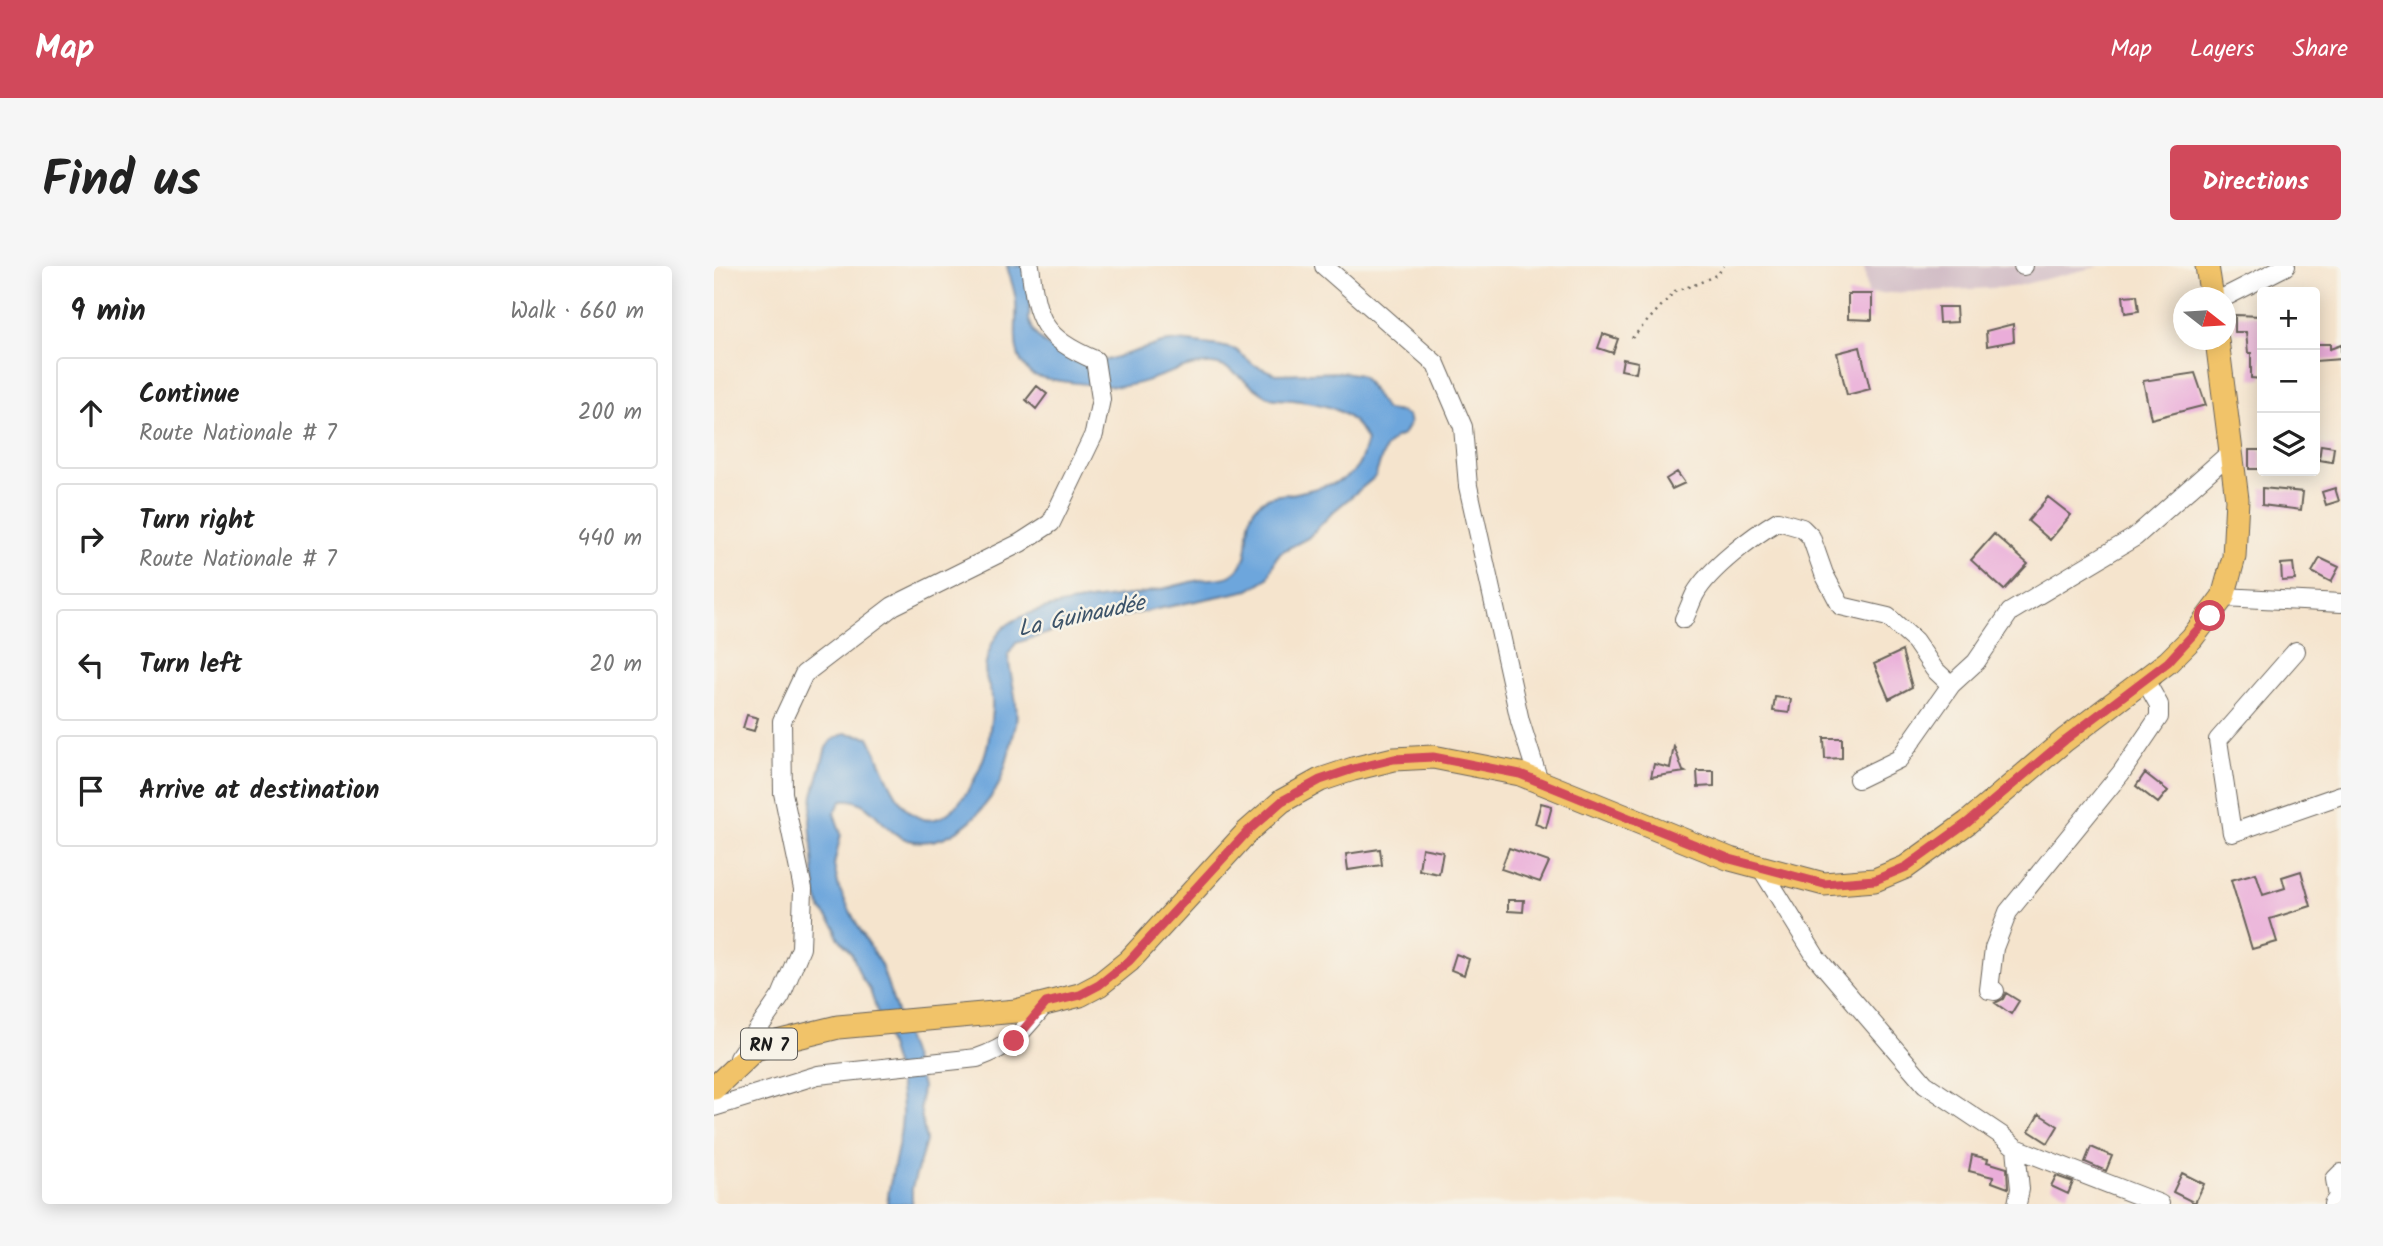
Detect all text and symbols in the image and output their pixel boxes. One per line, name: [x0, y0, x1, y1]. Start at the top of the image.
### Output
text: Map: [35, 23, 95, 76]
text: Map: [2110, 30, 2152, 69]
text: Layers: [2190, 30, 2254, 69]
text: Share: [2292, 30, 2348, 69]
text: Find us: [42, 143, 200, 221]
button: Directions: [2170, 145, 2341, 220]
north arrow: [2173, 287, 2236, 350]
map controls: [2257, 287, 2320, 476]
button: +: [2257, 287, 2320, 350]
text: 9 min: [70, 288, 146, 336]
text: Walk · 660 m: [510, 294, 644, 330]
button: −: [2257, 350, 2320, 413]
text: Continue: [139, 374, 240, 416]
icon: ahead: [72, 394, 110, 432]
text: 200 m: [578, 395, 642, 431]
button: layers: [2257, 413, 2320, 476]
text: Route Nationale # 7: [139, 416, 337, 452]
text: Turn right: [139, 500, 255, 542]
icon: right: [72, 520, 110, 558]
text: 440 m: [578, 521, 642, 557]
text: Route Nationale # 7: [139, 542, 337, 578]
water label: La Guinaudée: [1014, 585, 1151, 648]
route start: [2194, 600, 2225, 631]
text: Turn left: [139, 644, 242, 686]
icon: left: [72, 646, 110, 684]
text: 20 m: [590, 647, 642, 683]
text: Arrive at destination: [139, 770, 379, 812]
icon: arrive: [72, 772, 110, 810]
route end: [998, 1025, 1029, 1056]
road number: RN 7: [741, 1028, 797, 1059]

